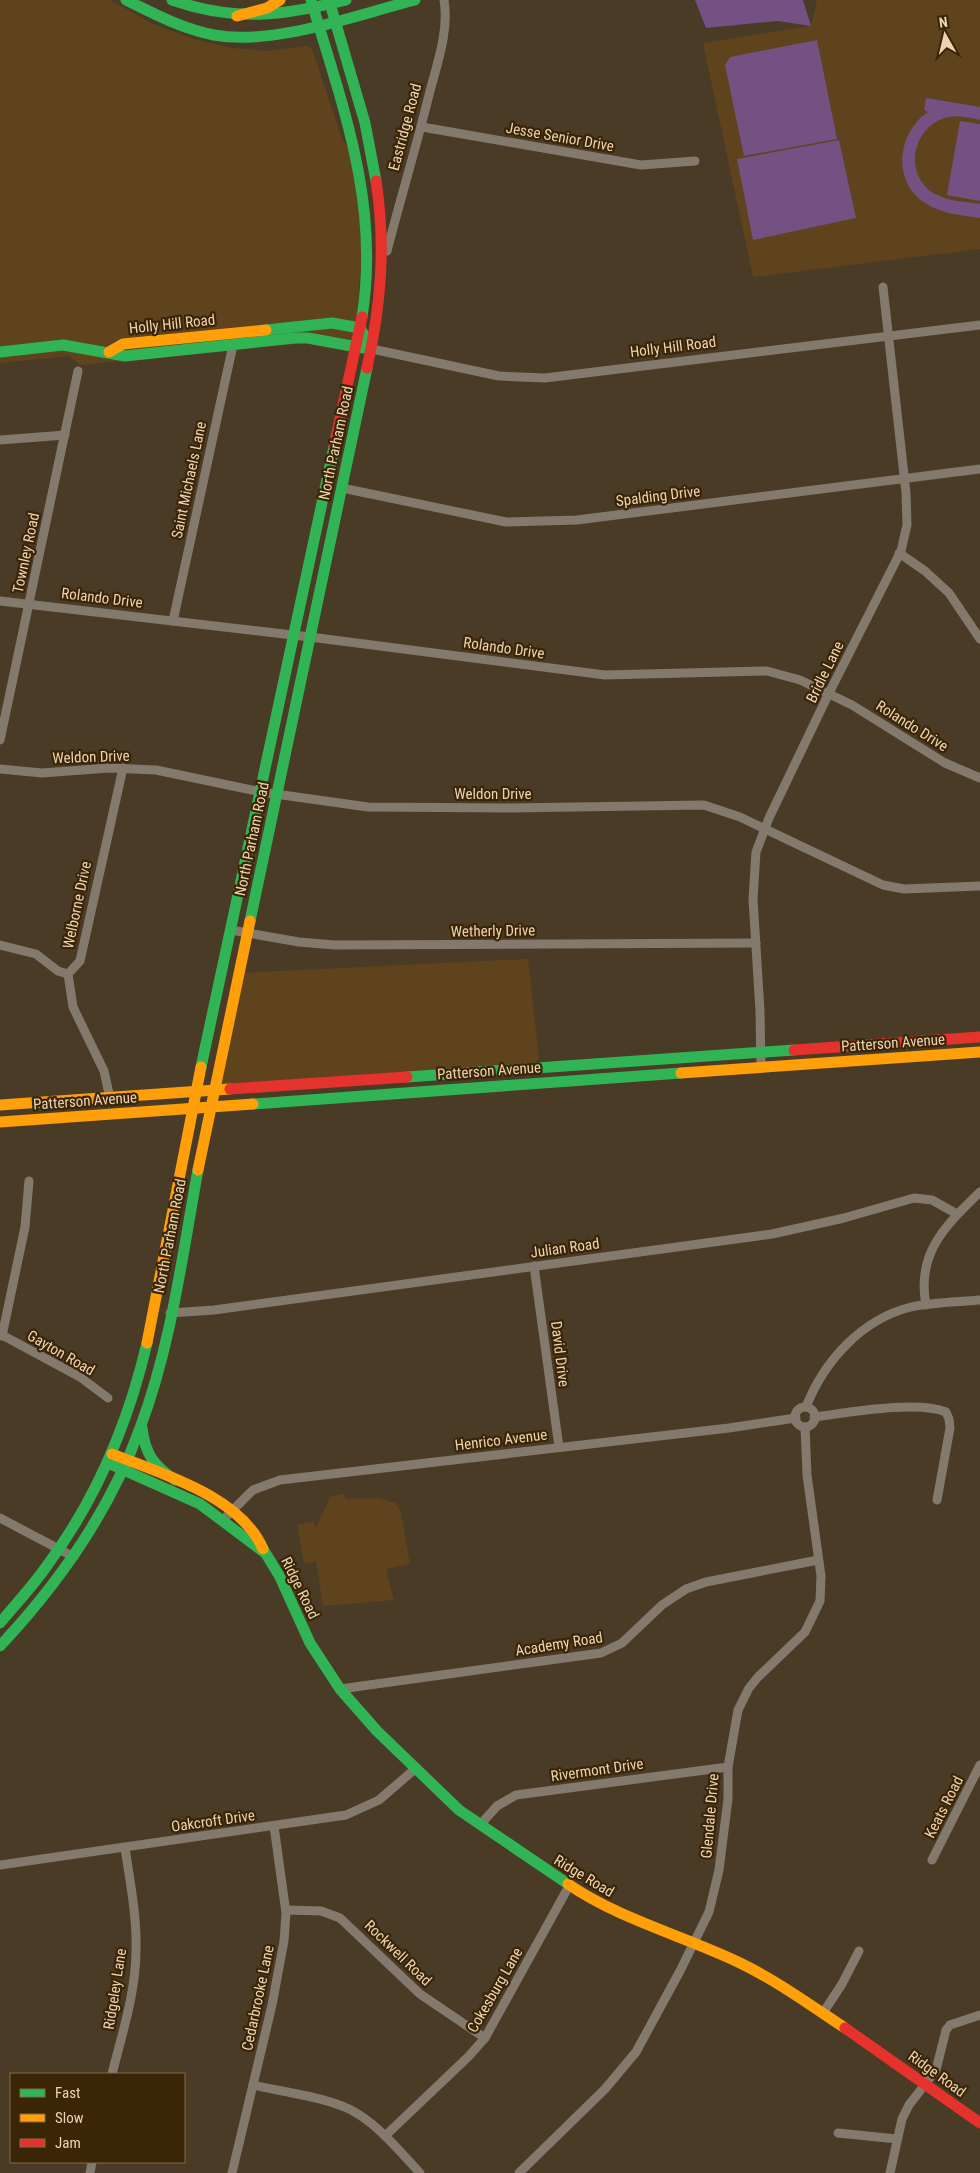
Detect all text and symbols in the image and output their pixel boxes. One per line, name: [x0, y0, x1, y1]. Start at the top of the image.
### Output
north arrow: [920, 10, 970, 60]
text: N: [938, 14, 949, 31]
street label: Eastridge Road: [385, 82, 425, 172]
street label: Jesse Senior Drive: [505, 119, 615, 155]
street label: Holly Hill Road: [128, 311, 216, 337]
street label: Holly Hill Road: [629, 333, 717, 361]
street label: North Parham Road: [315, 384, 357, 502]
street label: Saint Michaels Lane: [168, 420, 210, 540]
street label: Spalding Drive: [615, 482, 701, 510]
street label: Townley Road: [9, 511, 43, 595]
street label: Rolando Drive: [60, 584, 144, 612]
street label: Rolando Drive: [462, 633, 546, 663]
street label: Bridle Lane: [802, 638, 848, 706]
street label: Rolando Drive: [873, 697, 951, 755]
street label: Weldon Drive: [52, 747, 130, 767]
street label: North Parham Road: [231, 780, 273, 898]
street label: Weldon Drive: [454, 785, 532, 803]
street label: Welborne Drive: [59, 860, 95, 950]
street label: Wetherly Drive: [451, 921, 535, 941]
street label: Patterson Avenue: [840, 1030, 946, 1056]
street label: Patterson Avenue: [436, 1058, 542, 1084]
street label: Patterson Avenue: [32, 1088, 138, 1114]
street label: North Parham Road: [150, 1177, 190, 1295]
street label: Julian Road: [529, 1234, 601, 1262]
street label: David Drive: [547, 1320, 573, 1388]
street label: Gayton Road: [24, 1326, 98, 1380]
street label: Henrico Avenue: [454, 1425, 548, 1455]
street label: Ridge Road: [277, 1554, 323, 1622]
street label: Academy Road: [514, 1628, 604, 1660]
street label: Rivermont Drive: [550, 1755, 644, 1785]
street label: Glendale Drive: [697, 1773, 723, 1859]
street label: Keats Road: [921, 1773, 967, 1841]
street label: Oakcroft Drive: [170, 1806, 256, 1836]
street label: Ridge Road: [551, 1851, 617, 1901]
street label: Rockwell Road: [361, 1917, 435, 1989]
street label: Cedarbrooke Lane: [238, 1944, 278, 2052]
street label: Cokesburg Lane: [463, 1944, 527, 2036]
street label: Ridgeley Lane: [100, 1947, 130, 2031]
street label: Ridge Road: [905, 2047, 969, 2101]
legend: [10, 2073, 185, 2163]
text: Fast: [55, 2084, 80, 2102]
text: Slow: [55, 2109, 84, 2127]
text: Jam: [55, 2134, 81, 2152]

